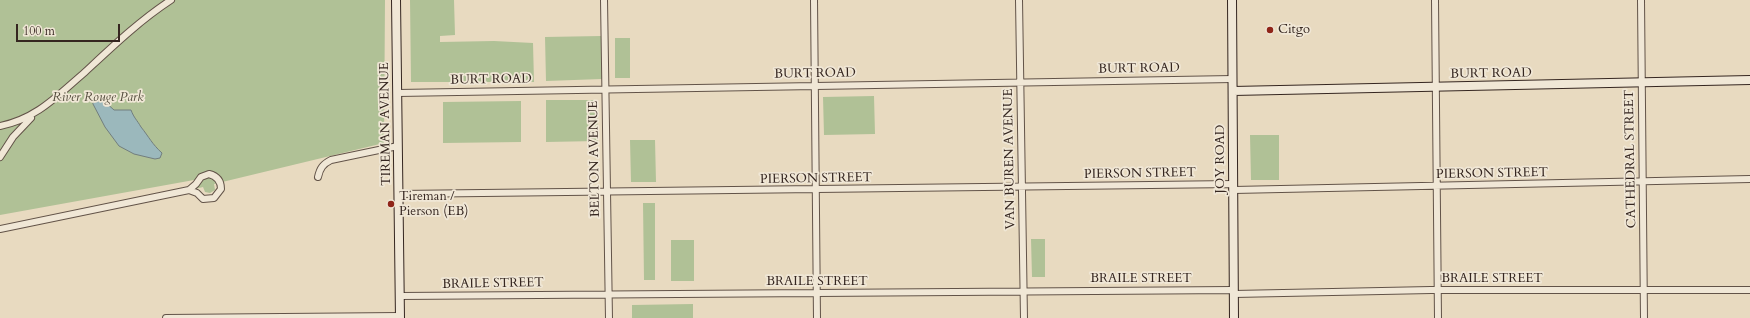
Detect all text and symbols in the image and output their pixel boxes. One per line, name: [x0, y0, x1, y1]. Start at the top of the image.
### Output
scale bar: [18, 16, 122, 42]
place label: Citgo: [1278, 22, 1310, 38]
text: 100 m: [23, 23, 55, 39]
marker: Citgo: [1265, 25, 1275, 35]
street label: BURT ROAD: [1098, 60, 1180, 78]
street label: TIREMAN AVENUE: [377, 62, 395, 186]
street label: BURT ROAD: [774, 65, 856, 83]
street label: BURT ROAD: [1450, 65, 1532, 83]
street label: BURT ROAD: [450, 71, 532, 89]
street label: VAN BUREN AVENUE: [1001, 88, 1019, 230]
park label: River Rouge Park: [52, 90, 144, 106]
street label: CATHEDRAL STREET: [1622, 90, 1640, 228]
street label: BELTON AVENUE: [586, 101, 604, 217]
street label: JOY ROAD: [1213, 125, 1229, 193]
street label: PIERSON STREET: [1084, 165, 1196, 183]
street label: PIERSON STREET: [1436, 165, 1548, 183]
street label: PIERSON STREET: [760, 170, 872, 188]
place label: Tireman / Pierson (EB): [399, 189, 468, 220]
marker: Tireman / Pierson (EB): [386, 199, 396, 209]
street label: BRAILE STREET: [1090, 271, 1192, 287]
street label: BRAILE STREET: [1441, 271, 1543, 287]
street label: BRAILE STREET: [766, 274, 868, 290]
street label: BRAILE STREET: [442, 275, 544, 293]

